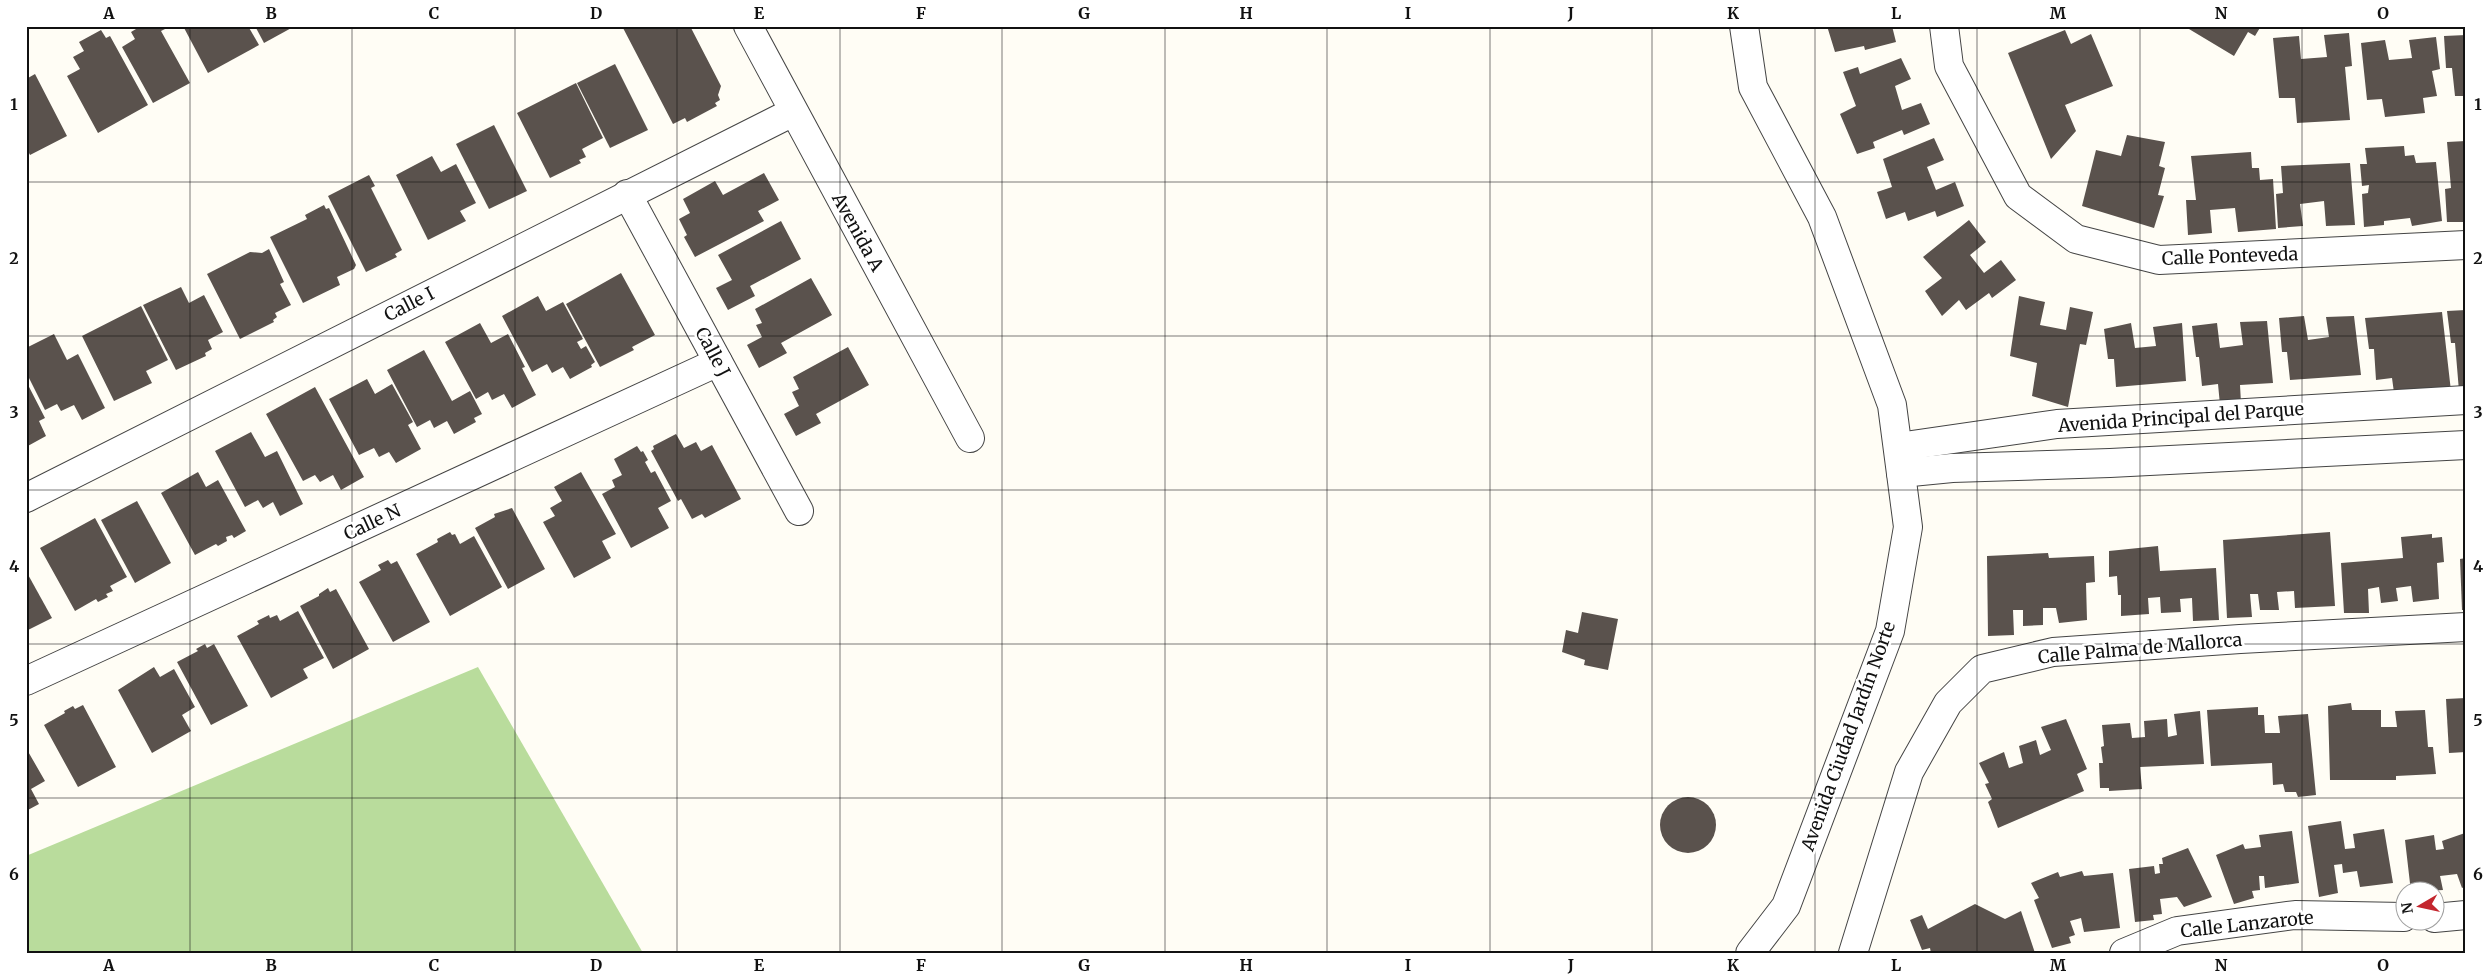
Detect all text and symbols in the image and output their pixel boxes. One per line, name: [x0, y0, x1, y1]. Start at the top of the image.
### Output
text: A: [102, 3, 115, 23]
text: B: [265, 3, 277, 23]
text: C: [429, 3, 439, 23]
text: D: [590, 3, 602, 23]
text: E: [754, 3, 765, 23]
text: F: [916, 3, 926, 23]
text: G: [1078, 3, 1090, 23]
text: H: [1239, 3, 1253, 23]
text: I: [1405, 3, 1411, 23]
text: J: [1567, 3, 1574, 23]
text: K: [1727, 3, 1739, 23]
text: L: [1891, 3, 1901, 23]
text: M: [2050, 3, 2067, 23]
text: N: [2215, 3, 2228, 23]
text: O: [2377, 3, 2389, 23]
text: 1: [10, 94, 18, 114]
text: 1: [2474, 94, 2482, 114]
street label: Avenida A: [827, 188, 889, 276]
street label: Calle Ponteveda: [2161, 242, 2299, 270]
text: 2: [9, 248, 19, 268]
text: 2: [2473, 248, 2483, 268]
street label: Calle I: [380, 282, 438, 326]
street label: Calle J: [690, 323, 736, 381]
street label: Avenida Principal del Parque: [2056, 397, 2305, 437]
text: 3: [9, 402, 19, 422]
text: 3: [2473, 402, 2483, 422]
street label: Calle N: [340, 499, 404, 545]
text: 4: [9, 556, 19, 576]
text: 4: [2473, 556, 2483, 576]
street label: Avenida Ciudad Jardín Norte: [1795, 618, 1900, 855]
street label: Calle Palma de Mallorca: [2037, 628, 2243, 668]
text: 5: [9, 710, 19, 730]
text: 5: [2473, 710, 2483, 730]
text: 6: [9, 864, 19, 884]
text: 6: [2473, 864, 2483, 884]
north arrow: [2394, 882, 2444, 932]
text: N: [2397, 901, 2417, 915]
street label: Calle Lanzarote: [2179, 906, 2315, 942]
text: A: [102, 955, 115, 975]
text: B: [265, 955, 277, 975]
text: C: [429, 955, 439, 975]
text: D: [590, 955, 602, 975]
text: E: [754, 955, 765, 975]
text: F: [916, 955, 926, 975]
text: G: [1078, 955, 1090, 975]
text: H: [1239, 955, 1253, 975]
text: I: [1405, 955, 1411, 975]
text: J: [1567, 955, 1574, 975]
text: K: [1727, 955, 1739, 975]
text: L: [1891, 955, 1901, 975]
text: M: [2050, 955, 2067, 975]
text: N: [2215, 955, 2228, 975]
text: O: [2377, 955, 2389, 975]

